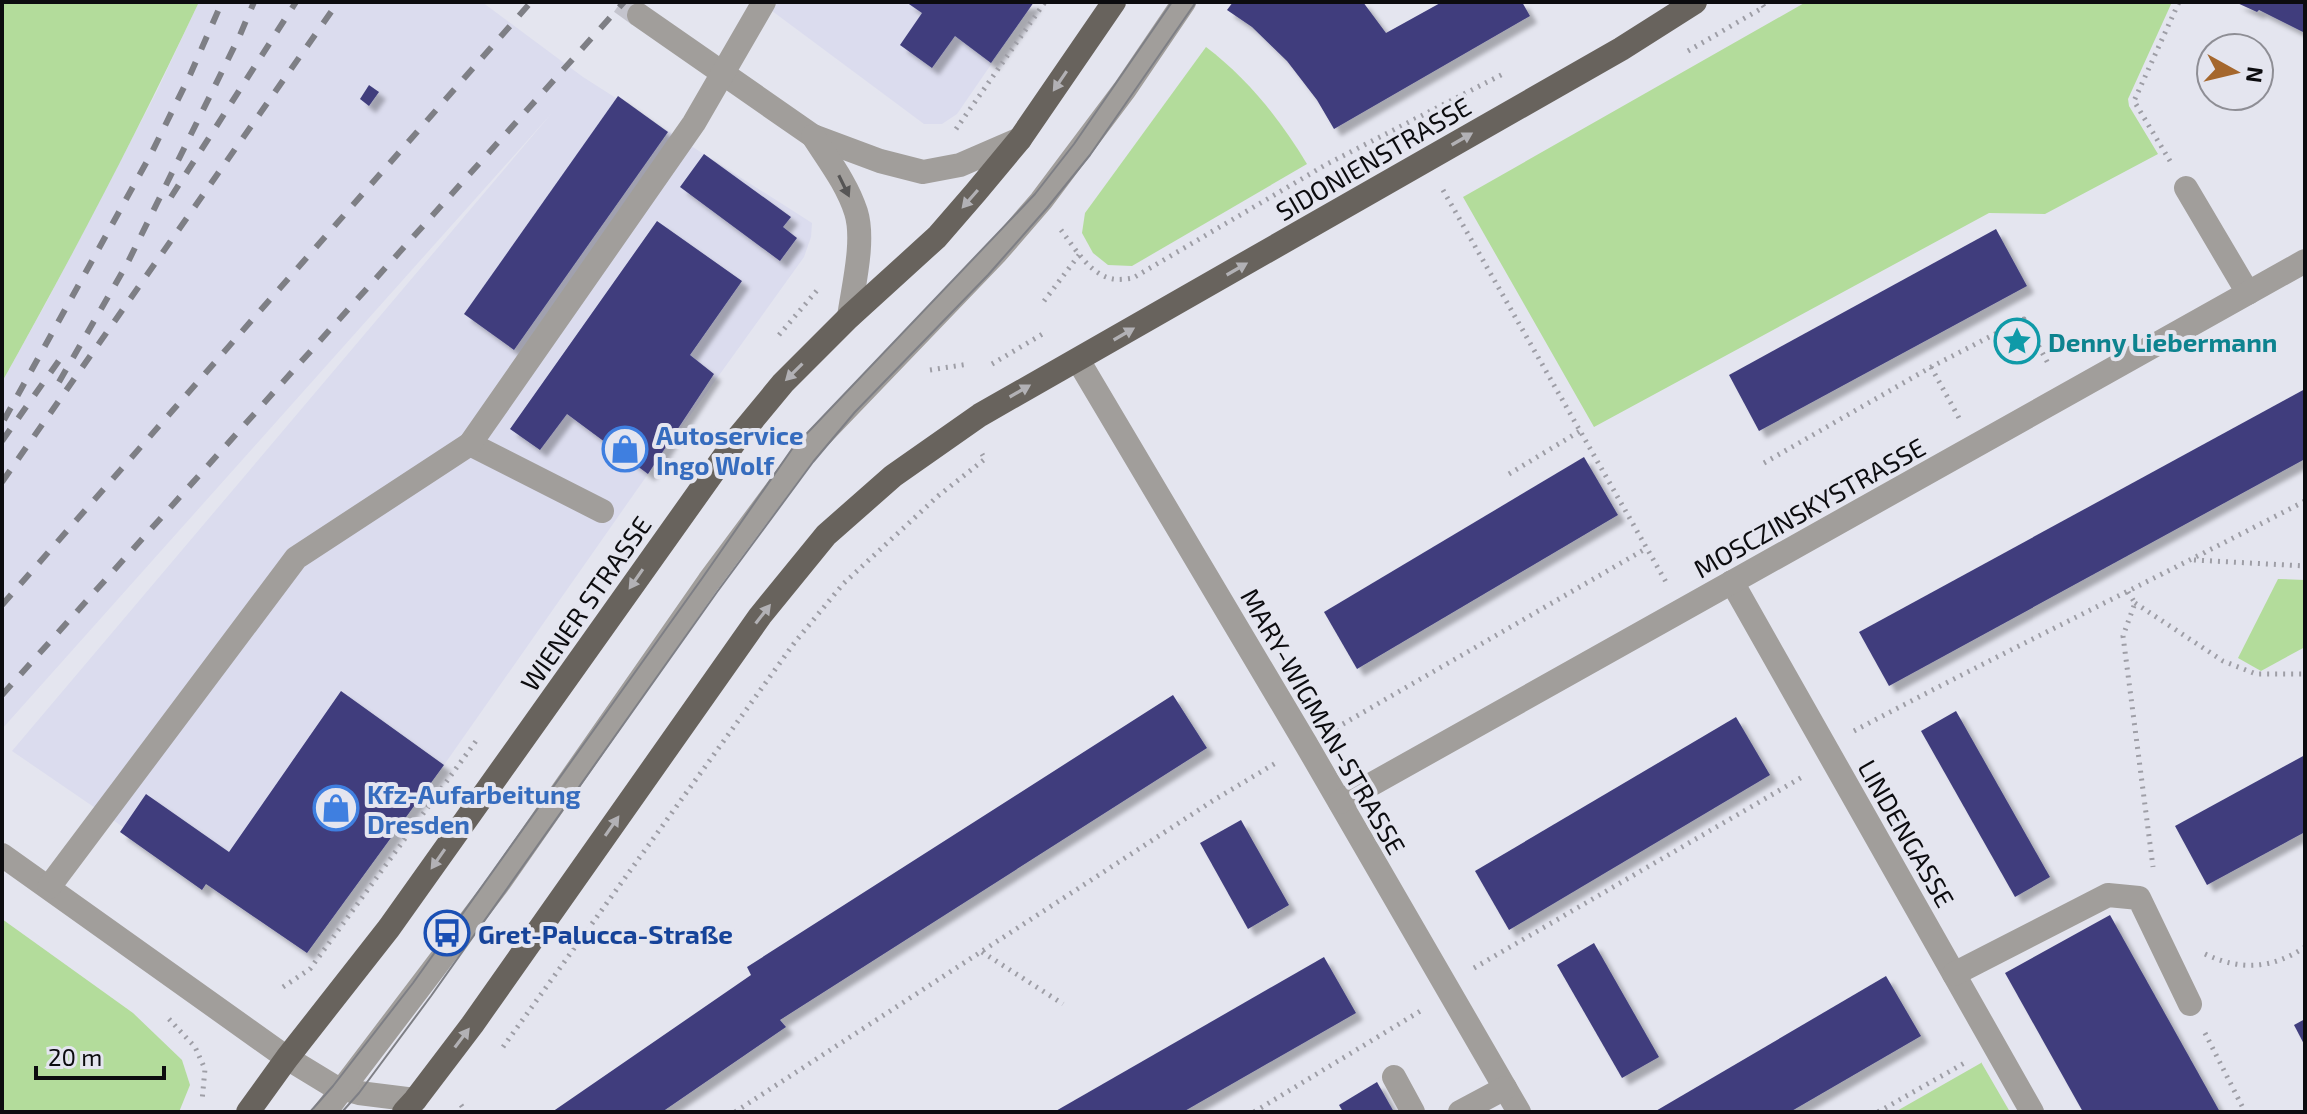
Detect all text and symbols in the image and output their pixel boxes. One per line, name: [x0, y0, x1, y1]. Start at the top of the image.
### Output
north arrow: [2195, 32, 2275, 112]
text: N: [2242, 65, 2270, 85]
one-way arrow: [1053, 71, 1068, 92]
street label: SIDONIENSTRASSE: [1270, 90, 1476, 226]
one-way arrow: [1451, 132, 1473, 146]
one-way arrow: [837, 175, 851, 198]
one-way arrow: [962, 189, 979, 209]
one-way arrow: [1225, 262, 1248, 276]
place icon: Denny Liebermann: [1993, 317, 2041, 365]
place label: Denny Liebermann: [2048, 326, 2277, 358]
one-way arrow: [1113, 327, 1135, 341]
one-way arrow: [785, 362, 804, 381]
one-way arrow: [1009, 384, 1032, 398]
place label: Autoservice Ingo Wolf: [656, 419, 804, 480]
shop icon: Autoservice Ingo Wolf: [601, 425, 649, 473]
street label: MOSCZINSKYSTRASSE: [1688, 430, 1930, 584]
street label: WIENER STRASSE: [513, 510, 657, 696]
one-way arrow: [629, 568, 644, 589]
street label: MARY-WIGMAN-STRASSE: [1235, 583, 1413, 859]
one-way arrow: [754, 604, 770, 624]
street label: LINDENGASSE: [1852, 754, 1962, 912]
place label: Kfz-Aufarbeitung Dresden: [367, 778, 581, 839]
shop icon: Kfz-Aufarbeitung Dresden: [312, 784, 360, 832]
one-way arrow: [604, 815, 619, 836]
one-way arrow: [430, 849, 446, 870]
bus stop icon: Gret-Palucca-Straße: [423, 909, 471, 957]
place label: Gret-Palucca-Straße: [478, 918, 733, 949]
one-way arrow: [453, 1028, 469, 1048]
scale bar: [36, 1030, 164, 1080]
text: 20 m: [48, 1042, 102, 1071]

